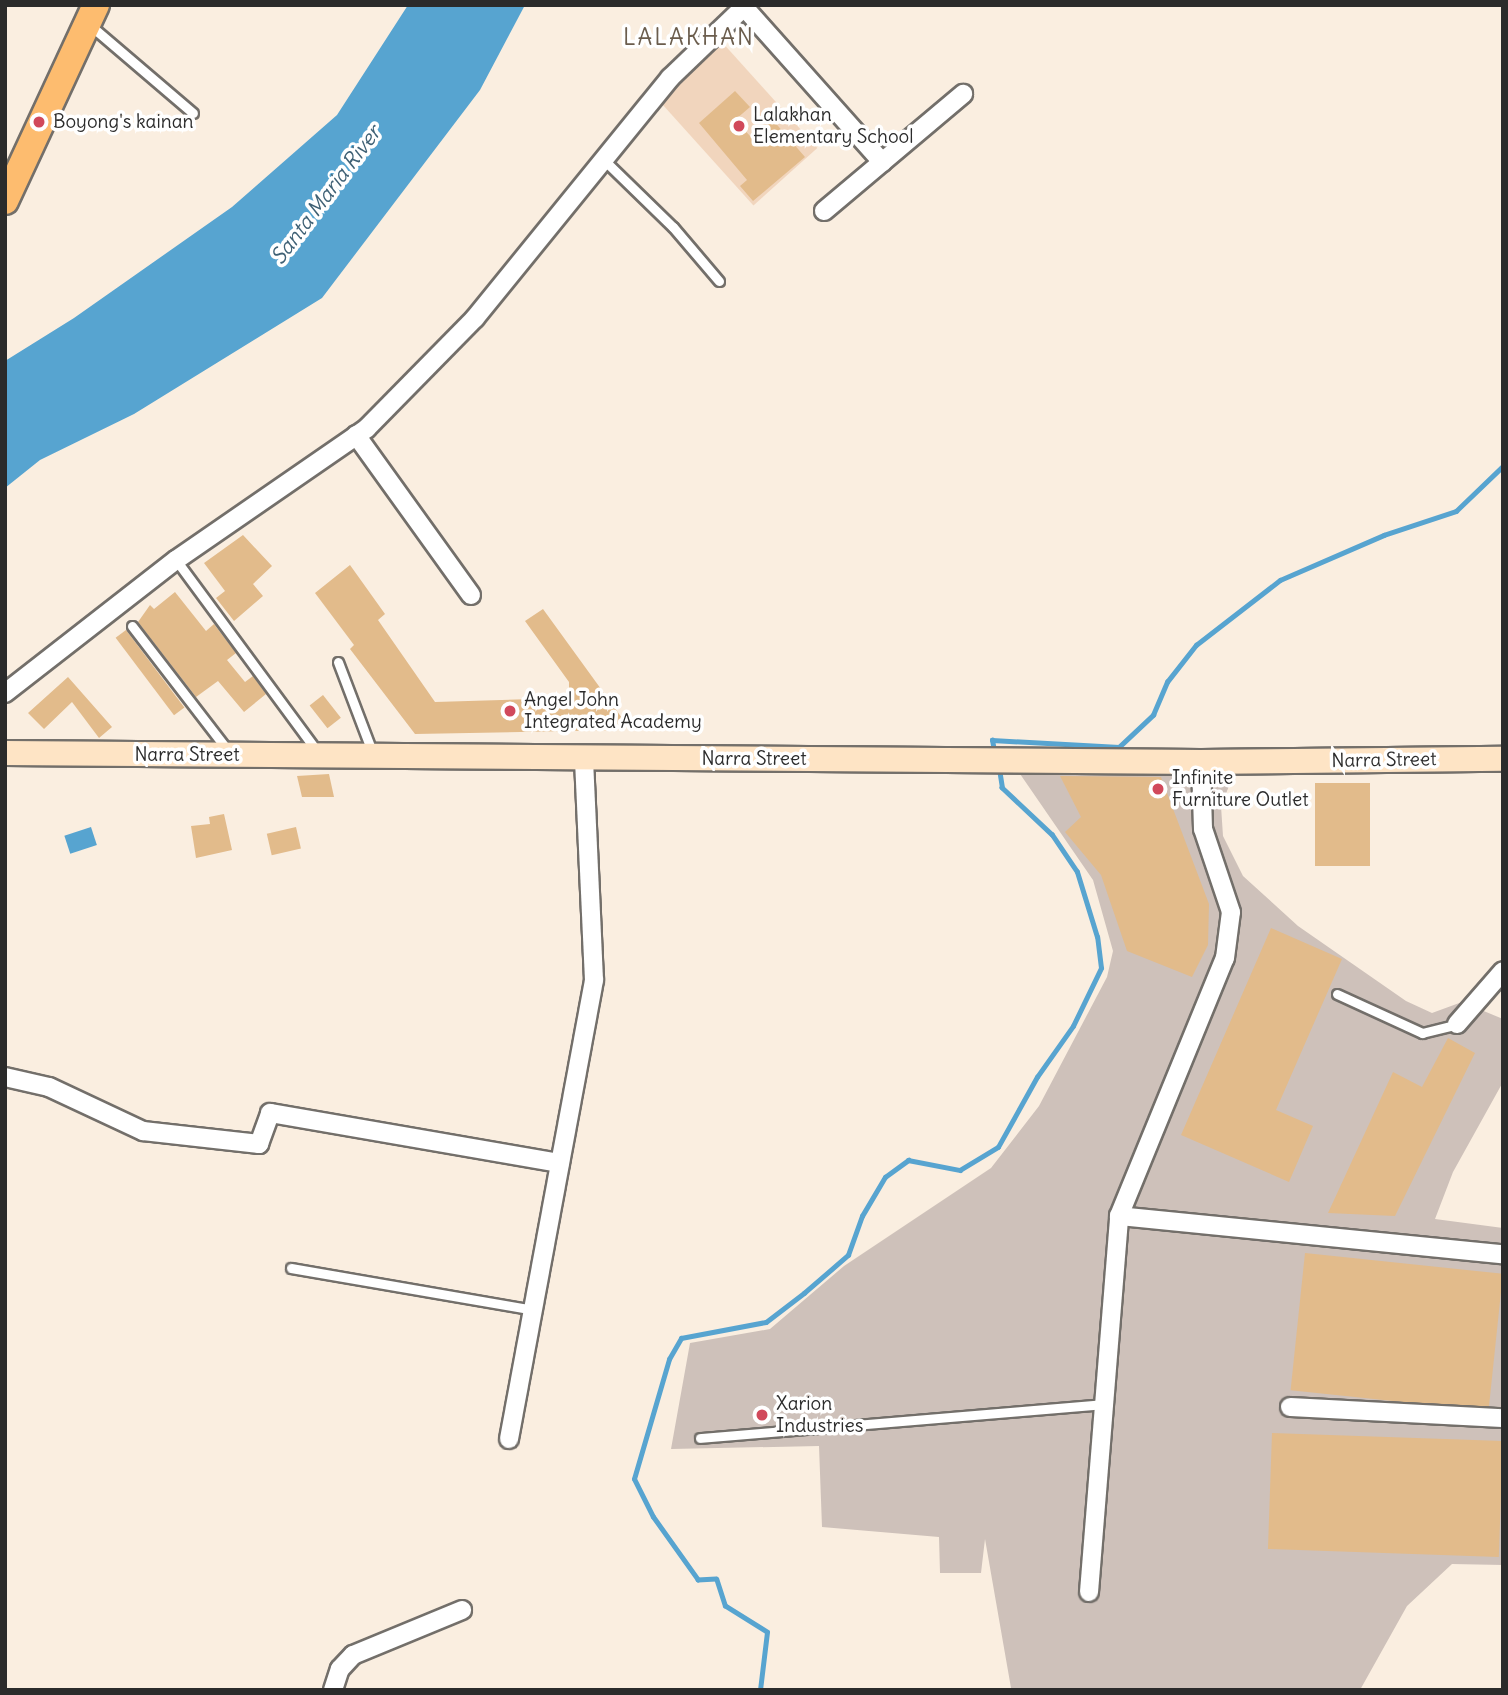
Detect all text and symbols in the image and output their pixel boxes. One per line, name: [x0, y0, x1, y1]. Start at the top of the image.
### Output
district label: LALAKHAN: [624, 23, 754, 51]
place label: Lalakhan Elementary School: [753, 104, 914, 148]
place label: Boyong's kainan: [53, 111, 193, 133]
marker: Boyong's kainan: [31, 114, 47, 130]
marker: Lalakhan Elementary School: [731, 118, 747, 134]
water label: Santa Maria River: [266, 121, 386, 269]
place label: Angel John Integrated Academy: [524, 689, 702, 733]
marker: Angel John Integrated Academy: [502, 703, 518, 719]
street label: Narra Street: [134, 744, 240, 766]
street label: Narra Street: [701, 748, 807, 770]
street label: Narra Street: [1331, 748, 1437, 772]
place label: Infinite Furniture Outlet: [1172, 767, 1309, 811]
marker: Infinite Furniture Outlet: [1150, 781, 1166, 797]
place label: Xarion Industries: [776, 1393, 863, 1437]
marker: Xarion Industries: [754, 1407, 770, 1423]

